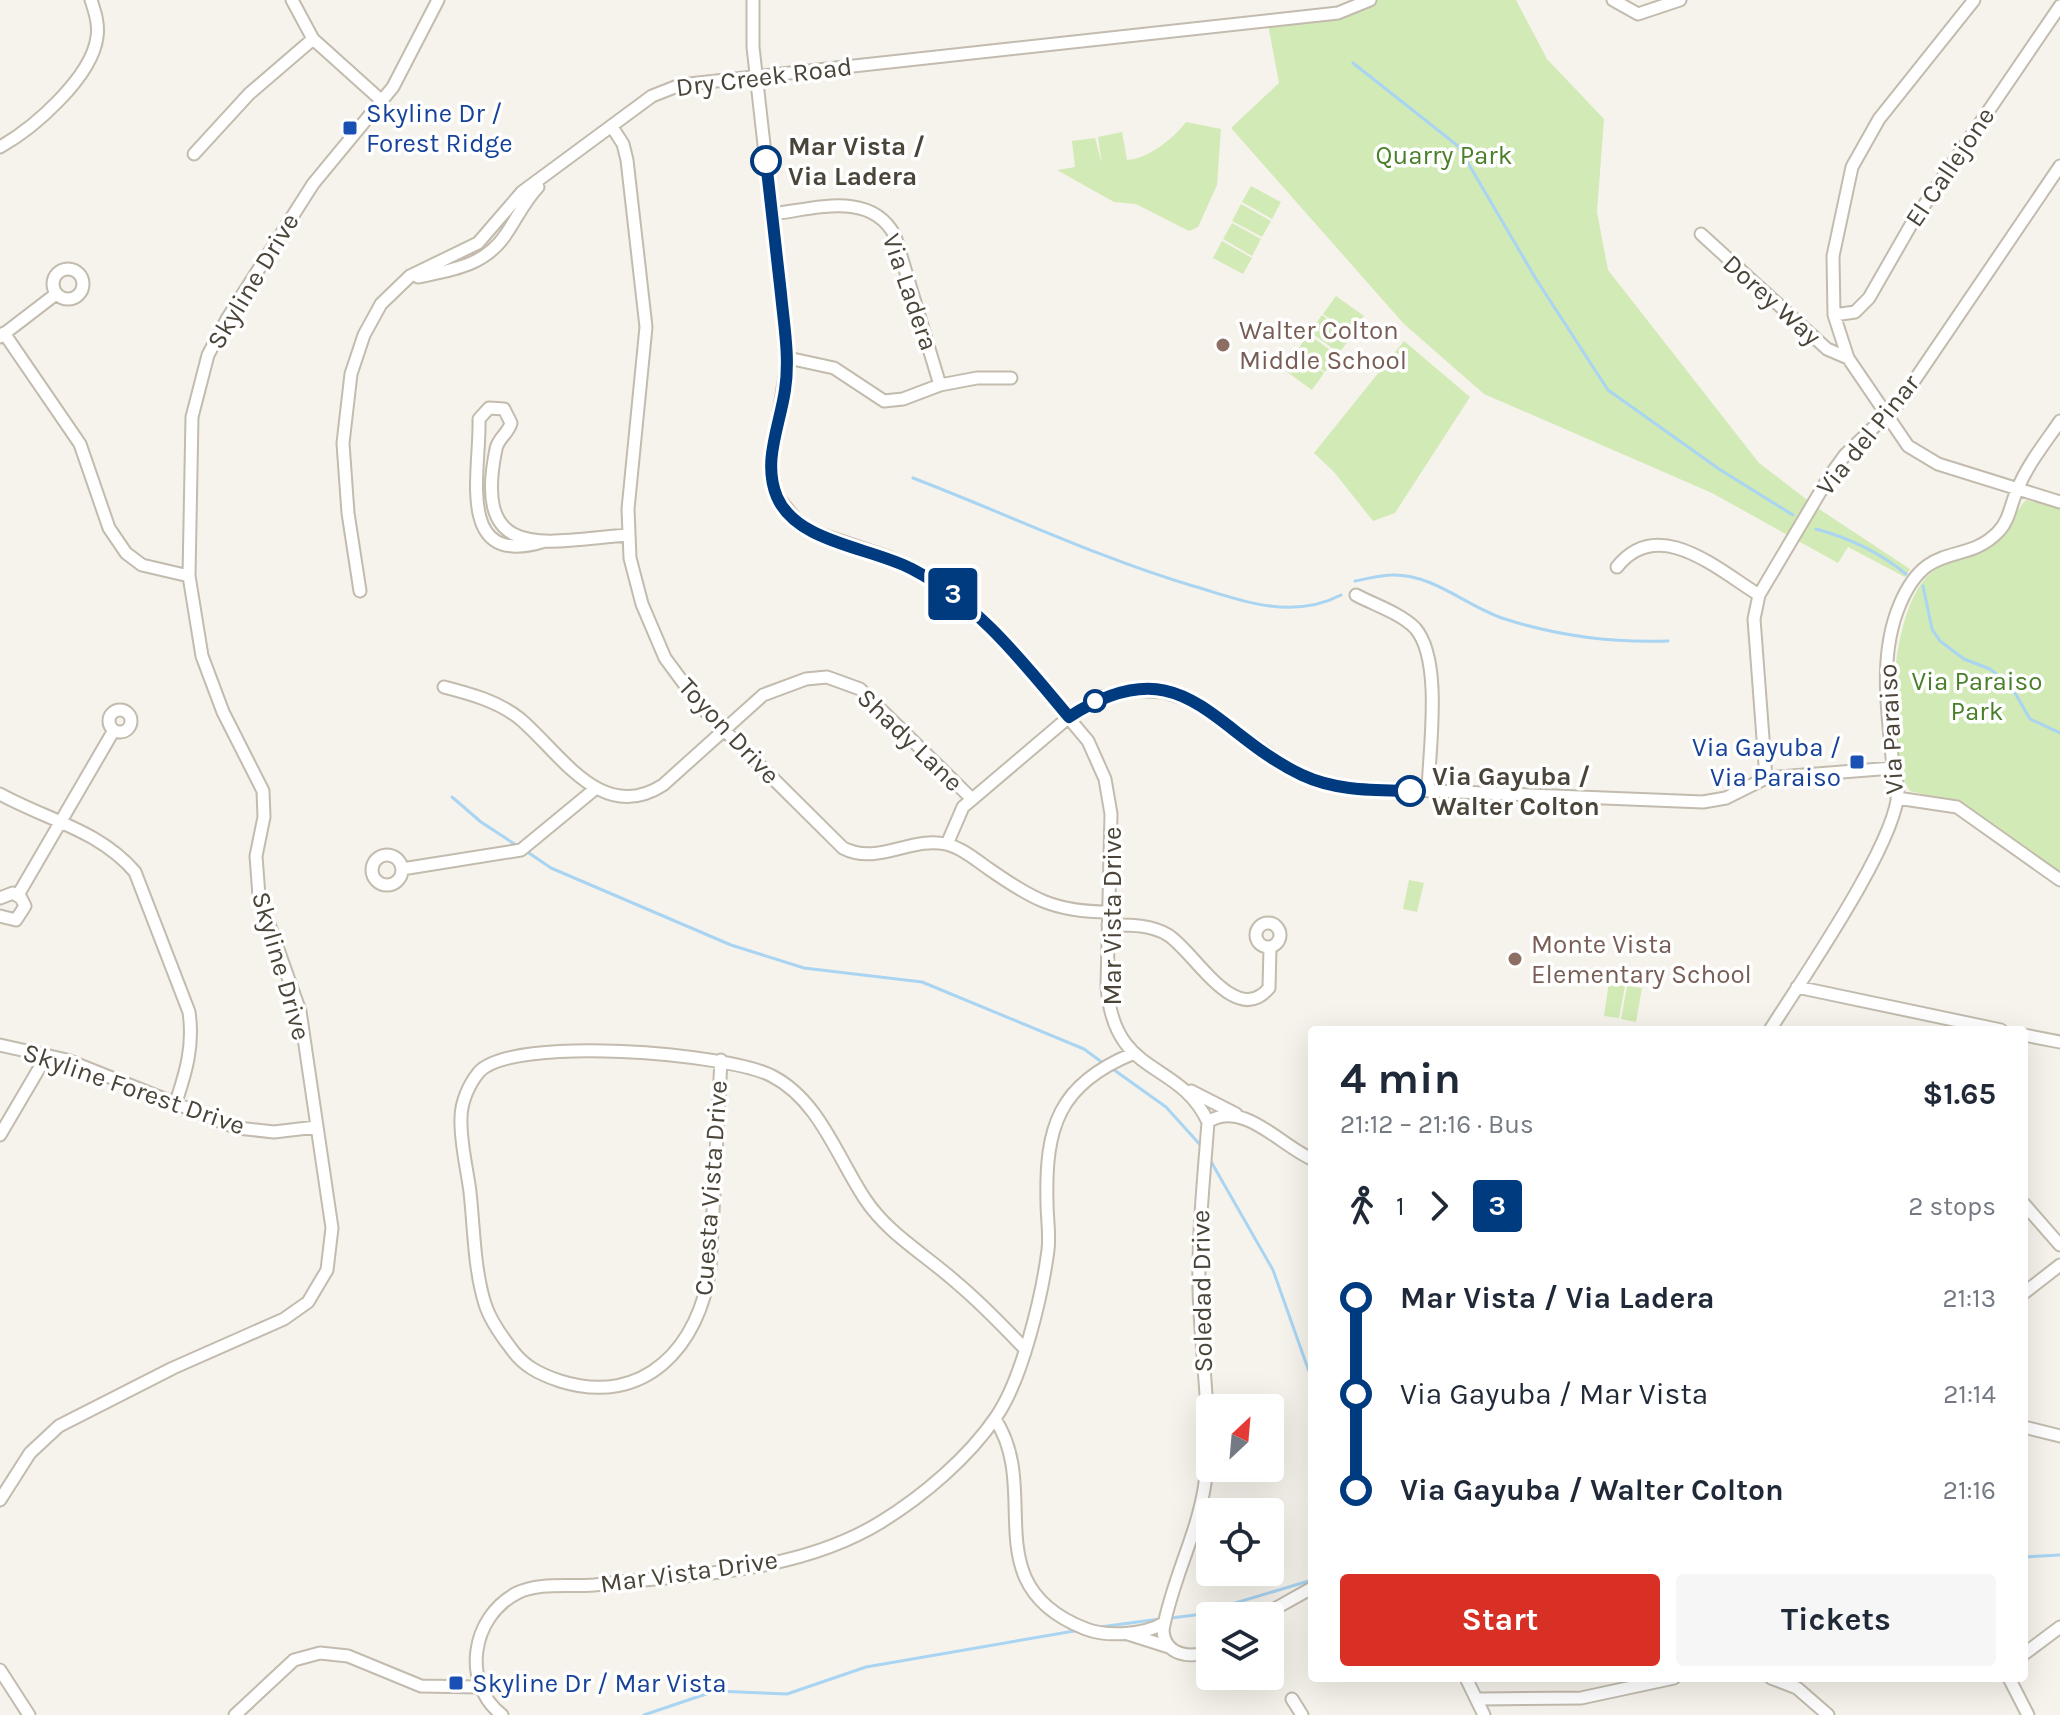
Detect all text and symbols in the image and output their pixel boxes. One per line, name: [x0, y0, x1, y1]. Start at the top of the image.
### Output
street label: Dry Creek Road: [674, 51, 854, 103]
place label: Skyline Dr / Forest Ridge: [366, 98, 513, 159]
street label: El Callejone: [1899, 101, 2001, 233]
marker: Skyline Dr / Forest Ridge: [341, 119, 359, 137]
place label: Mar Vista / Via Ladera: [788, 131, 925, 192]
park label: Quarry Park: [1376, 140, 1512, 171]
marker: Mar Vista / Via Ladera: [751, 146, 781, 176]
street label: Skyline Drive: [200, 207, 306, 355]
street label: Via Ladera: [876, 229, 944, 355]
street label: Dorey Way: [1717, 248, 1827, 352]
place label: Walter Colton Middle School: [1239, 315, 1407, 376]
marker: Walter Colton Middle School: [1214, 336, 1232, 354]
street label: Via del Pinar: [1810, 368, 1927, 502]
line badge: 3: [927, 568, 979, 620]
text: 3: [944, 577, 962, 610]
street label: Via Paraiso: [1872, 663, 1910, 795]
park label: Via Paraiso Park: [1912, 666, 2042, 727]
street label: Toyon Drive: [672, 671, 786, 791]
street label: Shady Lane: [851, 682, 969, 798]
unlabelled marker: [1084, 690, 1106, 712]
place label: Via Gayuba / Via Paraiso: [1692, 732, 1841, 793]
marker: Via Gayuba / Via Paraiso: [1848, 753, 1866, 771]
place label: Via Gayuba / Walter Colton: [1432, 761, 1600, 822]
marker: Via Gayuba / Walter Colton: [1395, 776, 1425, 806]
street label: Mar Vista Drive: [1097, 827, 1128, 1005]
street label: Skyline Drive: [245, 888, 317, 1044]
place label: Monte Vista Elementary School: [1531, 929, 1752, 990]
marker: Monte Vista Elementary School: [1506, 950, 1524, 968]
street label: Skyline Forest Drive: [19, 1036, 249, 1142]
text: 4 min: [1340, 1053, 1461, 1104]
text: $1.65: [1923, 1076, 1996, 1112]
street label: Cuesta Vista Drive: [688, 1079, 734, 1297]
text: 21:12 – 21:16 · Bus: [1340, 1109, 1534, 1140]
icon: walk: [1340, 1184, 1384, 1228]
icon: forward: [1417, 1184, 1461, 1228]
text: 3: [1489, 1189, 1506, 1222]
text: 1: [1396, 1191, 1405, 1222]
text: 2 stops: [1908, 1191, 1996, 1222]
street label: Soledad Drive: [1185, 1209, 1219, 1373]
text: Mar Vista / Via Ladera: [1400, 1280, 1715, 1316]
text: 21:13: [1942, 1283, 1996, 1314]
text: Via Gayuba / Mar Vista: [1400, 1376, 1708, 1412]
text: 21:14: [1943, 1379, 1996, 1410]
north arrow: [1196, 1394, 1284, 1482]
map controls: [1196, 1394, 1284, 1690]
text: Via Gayuba / Walter Colton: [1400, 1472, 1784, 1508]
text: 21:16: [1943, 1475, 1996, 1506]
button: locate: [1196, 1498, 1284, 1586]
street label: Mar Vista Drive: [598, 1544, 780, 1600]
button: Start: [1340, 1574, 1660, 1666]
button: Tickets: [1676, 1574, 1996, 1666]
button: layers: [1196, 1602, 1284, 1690]
place label: Skyline Dr / Mar Vista: [472, 1668, 726, 1699]
marker: Skyline Dr / Mar Vista: [447, 1674, 465, 1692]

